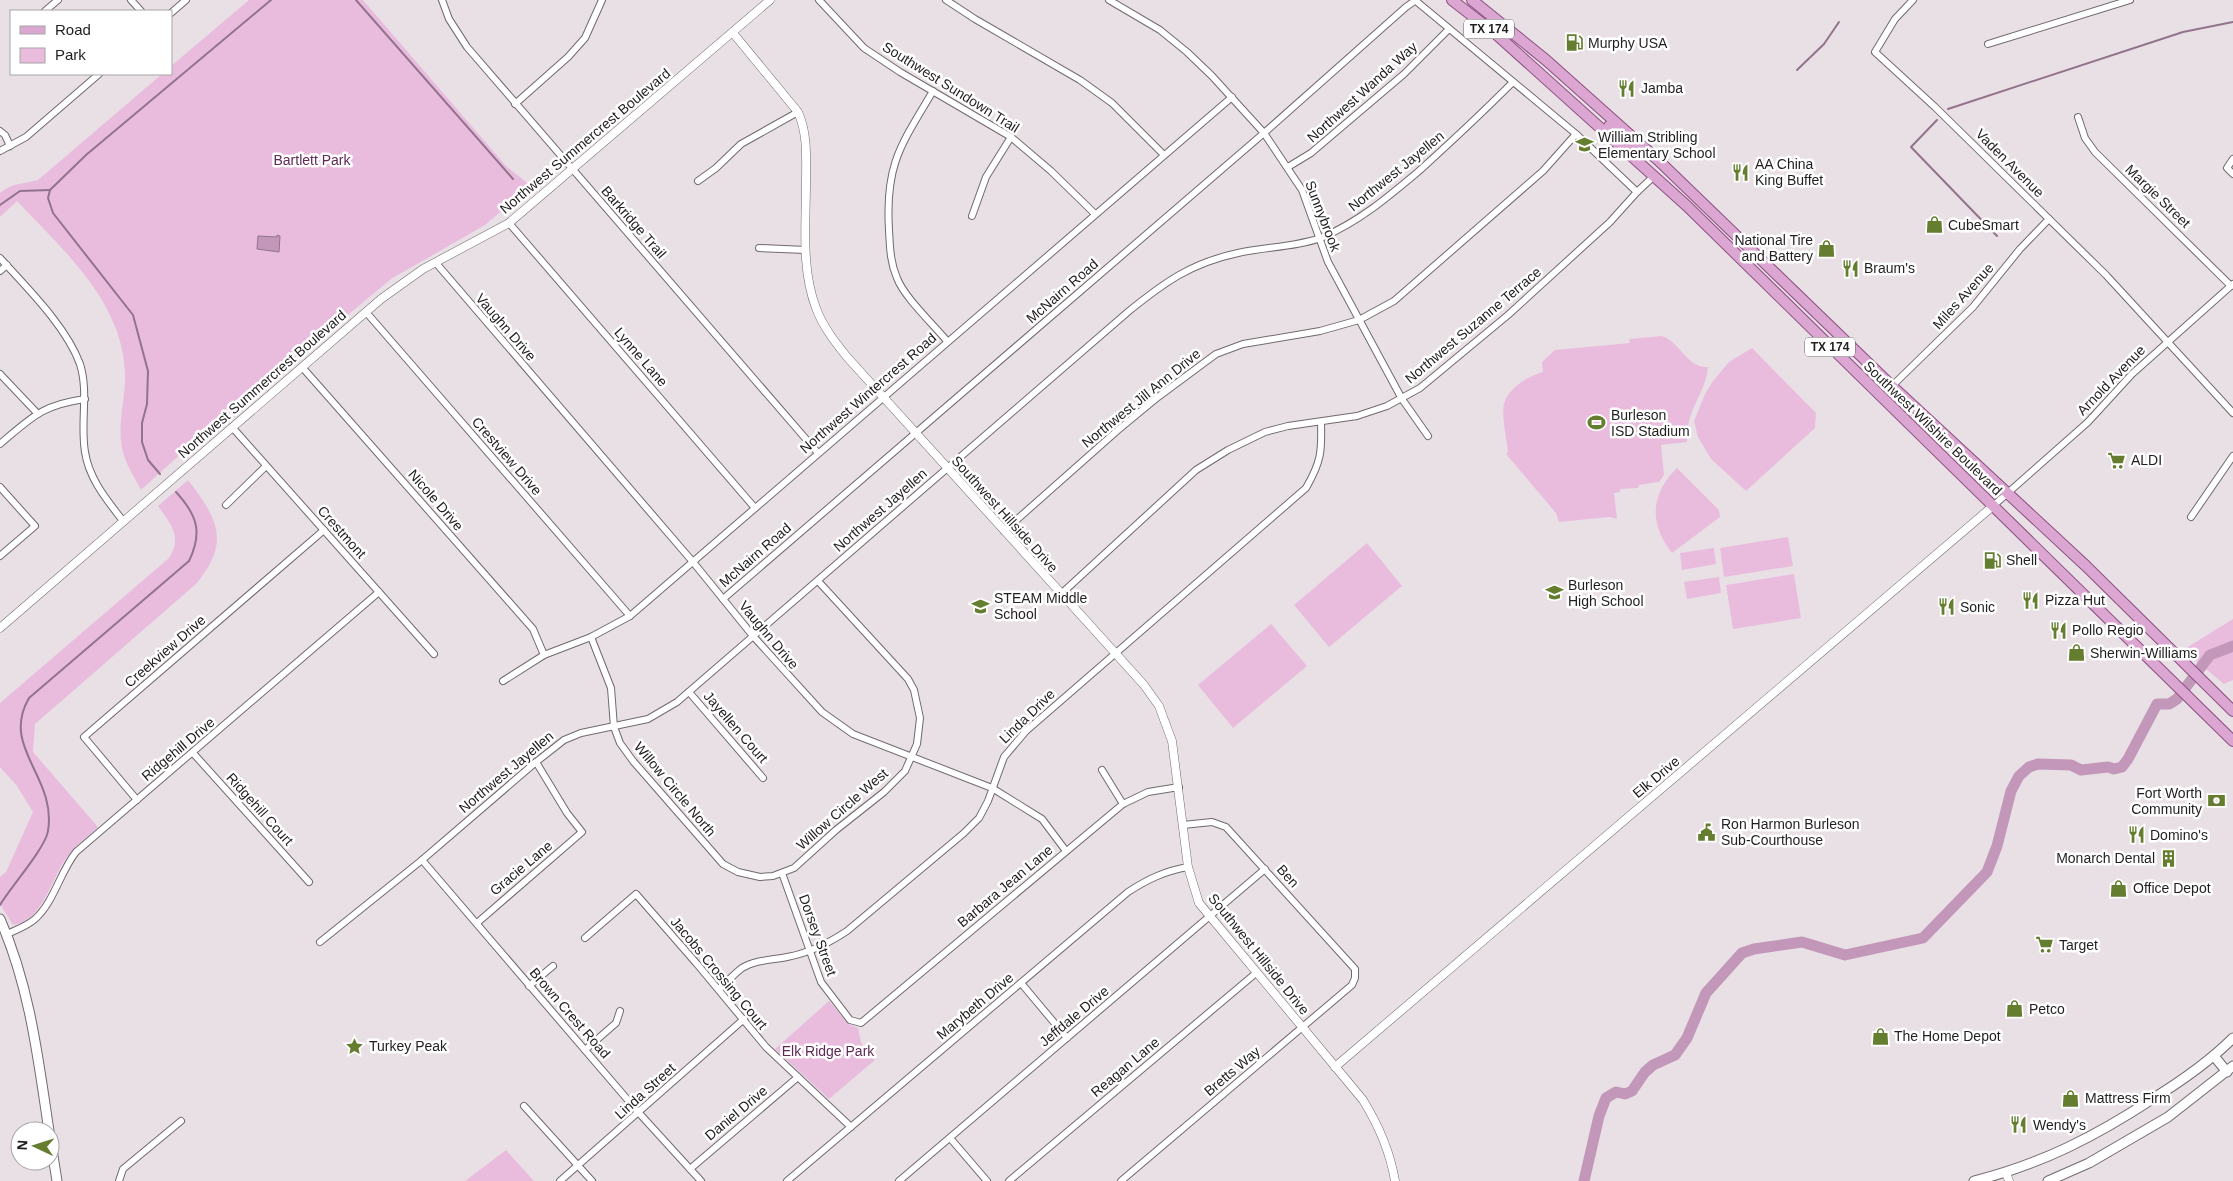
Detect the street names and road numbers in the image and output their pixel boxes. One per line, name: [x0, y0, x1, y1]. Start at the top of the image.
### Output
road number: TX 174: [1464, 20, 1514, 38]
street label: Southwest Sundown Trail: [880, 38, 1022, 136]
street label: Northwest Wanda Way: [1304, 39, 1420, 145]
street label: Northwest Summercrest Boulevard: [497, 65, 673, 217]
street label: Vaden Avenue: [1973, 126, 2048, 201]
street label: Northwest Jayellen: [1345, 128, 1447, 214]
street label: Margie Street: [2122, 161, 2194, 231]
street label: Sunnybrook: [1302, 178, 1344, 255]
street label: Barkridge Trail: [598, 183, 670, 261]
street label: McNairn Road: [1023, 256, 1101, 326]
street label: Miles Avenue: [1929, 260, 1997, 332]
street label: Northwest Suzanne Terrace: [1402, 263, 1544, 387]
street label: Vaughn Drive: [472, 290, 540, 364]
street label: Northwest Summercrest Boulevard: [175, 307, 349, 461]
street label: Lynne Lane: [611, 324, 671, 390]
street label: Northwest Wintercrest Road: [797, 330, 939, 456]
road number: TX 174: [1805, 338, 1855, 357]
street label: Arnold Avenue: [2074, 342, 2148, 418]
street label: Northwest Jill Ann Drive: [1079, 345, 1204, 451]
street label: Southwest Wilshire Boulevard: [1861, 358, 2005, 498]
street label: Crestview Drive: [469, 414, 545, 498]
street label: Southwest Hillside Drive: [949, 453, 1062, 576]
street label: Northwest Jayellen: [830, 465, 930, 555]
street label: Nicole Drive: [405, 466, 467, 534]
street label: Crestmont: [314, 503, 370, 561]
street label: McNairn Road: [716, 520, 794, 590]
street label: Vaughn Drive: [736, 598, 802, 672]
street label: Creekview Drive: [121, 611, 209, 690]
street label: Linda Drive: [996, 686, 1058, 746]
street label: Jayellen Court: [701, 688, 771, 766]
street label: Ridgehill Drive: [138, 714, 218, 784]
street label: Northwest Jayellen: [456, 728, 556, 816]
street label: Willow Circle North: [631, 739, 719, 839]
street label: Elk Drive: [1629, 753, 1683, 801]
street label: Willow Circle West: [793, 765, 891, 853]
street label: Ridgehill Court: [223, 770, 297, 849]
street label: Gracie Lane: [487, 837, 556, 899]
street label: Barbara Jean Lane: [954, 841, 1056, 930]
street label: Ben: [1274, 861, 1302, 891]
street label: Southwest Hillside Drive: [1205, 890, 1313, 1018]
street label: Dorsey Street: [796, 892, 840, 978]
street label: Jacobs Crossing Court: [667, 914, 771, 1032]
street label: Brown Crest Road: [526, 965, 614, 1061]
street label: Marybeth Drive: [934, 969, 1017, 1043]
street label: Jeffdale Drive: [1036, 982, 1112, 1050]
street label: Reagan Lane: [1088, 1034, 1163, 1100]
street label: Bretts Way: [1201, 1043, 1263, 1099]
street label: Linda Street: [612, 1060, 678, 1122]
street label: Daniel Drive: [702, 1082, 771, 1144]

